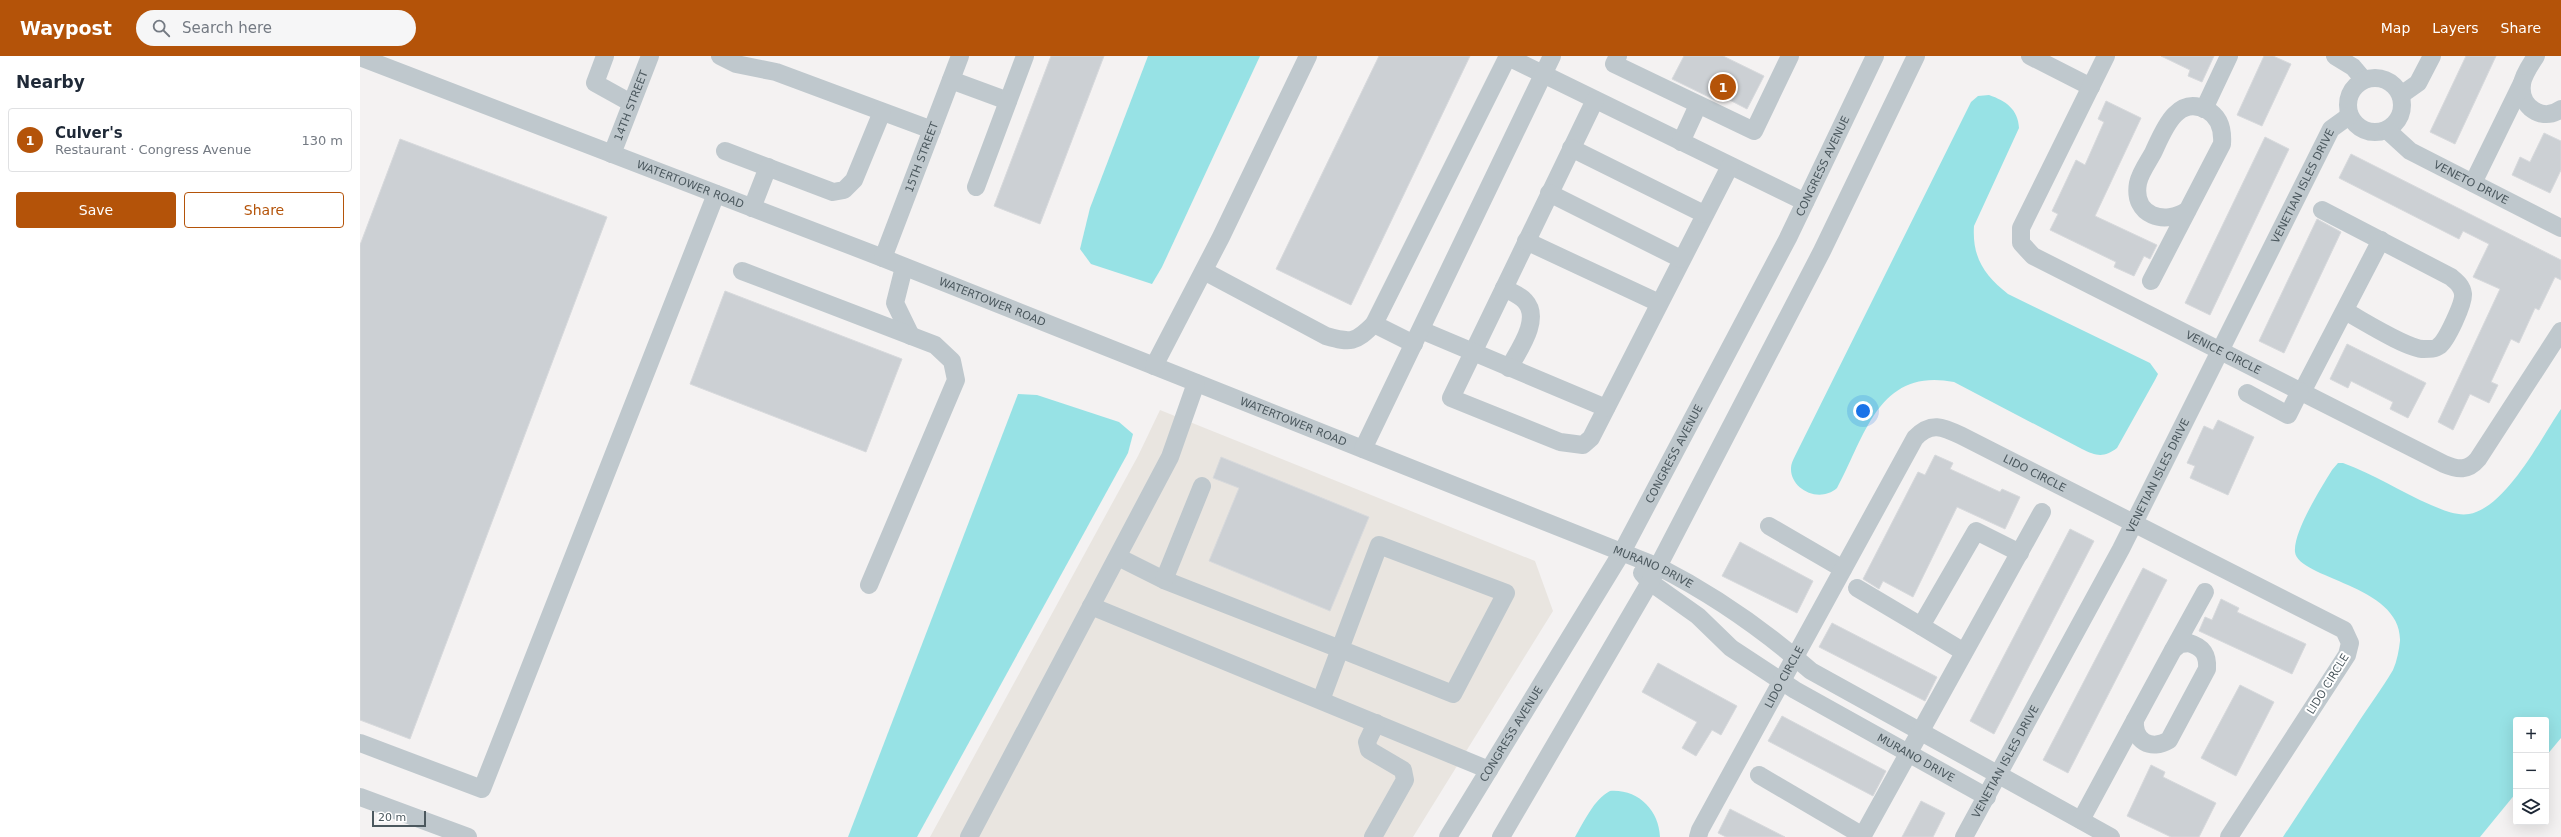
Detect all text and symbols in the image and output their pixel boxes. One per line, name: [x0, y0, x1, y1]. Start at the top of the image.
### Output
search box: [136, 10, 416, 46]
text: Waypost: [20, 17, 112, 39]
icon: search: [150, 17, 172, 39]
text: Search here: [182, 19, 272, 37]
text: Map: [2381, 20, 2410, 36]
text: Layers: [2432, 20, 2479, 36]
text: Share: [2501, 20, 2541, 36]
street label: 14TH STREET: [611, 68, 650, 143]
text: Nearby: [16, 72, 85, 92]
pin: 1: [1710, 72, 1736, 102]
street label: CONGRESS AVENUE: [1793, 114, 1852, 218]
street label: 15TH STREET: [902, 120, 941, 194]
text: Culver's: [55, 124, 123, 142]
street label: VENETIAN ISLES DRIVE: [2268, 126, 2337, 245]
text: 1: [25, 133, 35, 148]
text: 130 m: [301, 133, 343, 148]
text: Restaurant · Congress Avenue: [55, 142, 251, 157]
street label: WATERTOWER ROAD: [635, 157, 746, 211]
street label: VENETO DRIVE: [2432, 158, 2511, 207]
button: Save: [16, 192, 176, 228]
button: Share: [184, 192, 344, 228]
street label: WATERTOWER ROAD: [937, 274, 1048, 329]
street label: VENICE CIRCLE: [2184, 328, 2263, 377]
street label: WATERTOWER ROAD: [1238, 394, 1349, 449]
your location: [1853, 401, 1873, 421]
street label: CONGRESS AVENUE: [1643, 402, 1705, 505]
street label: VENETIAN ISLES DRIVE: [2124, 416, 2192, 535]
street label: LIDO CIRCLE: [2001, 452, 2069, 494]
street label: MURANO DRIVE: [1611, 543, 1695, 591]
street label: LIDO CIRCLE: [1762, 643, 1806, 710]
street label: LIDO CIRCLE: [2304, 651, 2352, 717]
street label: CONGRESS AVENUE: [1477, 683, 1545, 784]
street label: VENETIAN ISLES DRIVE: [1969, 703, 2041, 820]
map controls: [2513, 717, 2549, 825]
button: +: [2513, 717, 2549, 753]
street label: MURANO DRIVE: [1875, 731, 1957, 784]
button: −: [2513, 753, 2549, 789]
button: layers: [2513, 789, 2549, 825]
scale bar: [372, 809, 426, 828]
text: 20 m: [378, 811, 406, 824]

